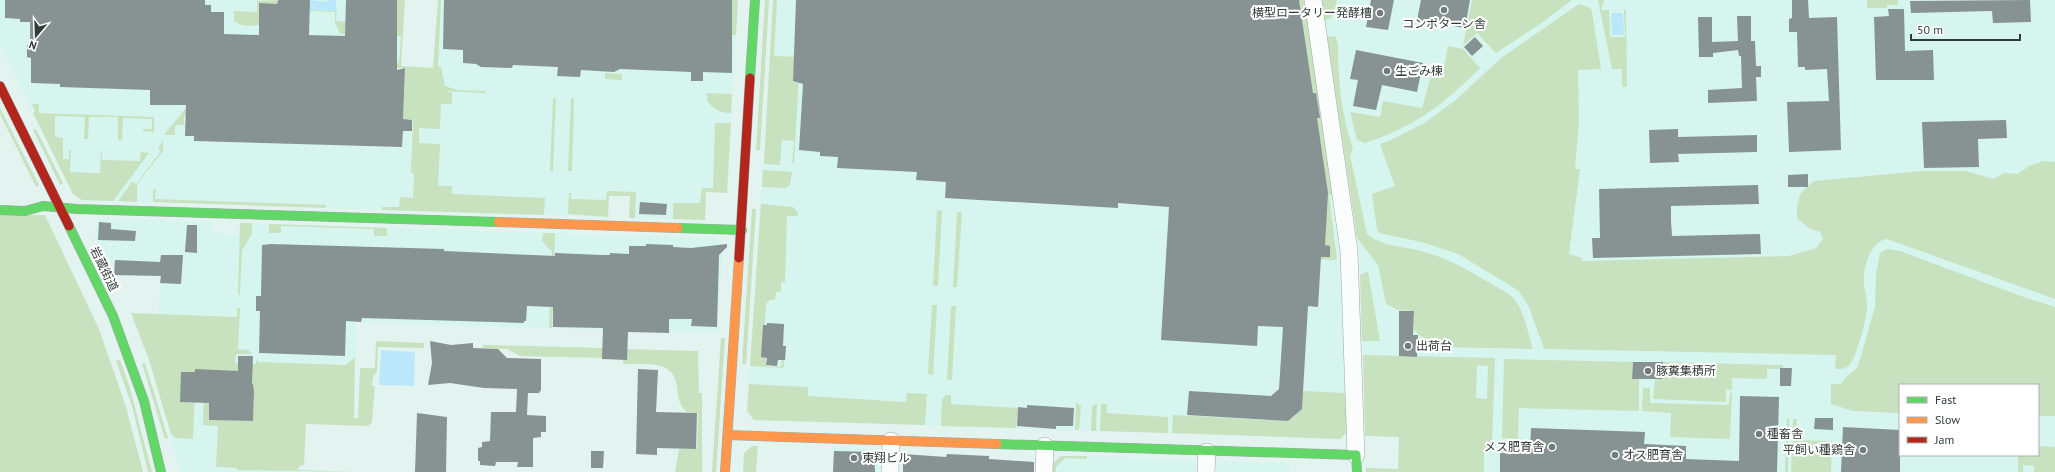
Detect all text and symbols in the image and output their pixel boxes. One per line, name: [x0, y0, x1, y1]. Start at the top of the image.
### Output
place label: 横型ロータリー発酵槽: [1252, 5, 1372, 20]
marker: コンポターン舎: [1439, 5, 1449, 15]
marker: 横型ロータリー発酵槽: [1375, 8, 1385, 18]
north arrow: [16, 16, 56, 56]
place label: コンポターン舎: [1402, 16, 1486, 31]
scale bar: [1911, 16, 2020, 42]
text: 50 m: [1917, 22, 1943, 37]
text: N: [27, 38, 38, 53]
place label: 生ごみ棟: [1395, 63, 1443, 78]
marker: 生ごみ棟: [1382, 66, 1392, 76]
street label: 岩蔵街道: [87, 244, 122, 294]
place label: 出荷台: [1416, 338, 1452, 353]
marker: 出荷台: [1403, 341, 1413, 351]
place label: 豚糞集積所: [1656, 363, 1716, 378]
marker: 豚糞集積所: [1643, 366, 1653, 376]
legend: [1899, 384, 2039, 456]
text: Fast: [1935, 392, 1956, 407]
text: Slow: [1935, 412, 1960, 427]
place label: 種畜舎: [1767, 426, 1803, 441]
marker: 種畜舎: [1754, 429, 1764, 439]
text: Jam: [1934, 432, 1954, 447]
place label: メス肥育舎: [1484, 439, 1544, 454]
marker: メス肥育舎: [1547, 442, 1557, 452]
place label: 平飼い種鶏舎: [1783, 442, 1855, 457]
marker: 平飼い種鶏舎: [1858, 445, 1868, 455]
place label: オス肥育舎: [1623, 447, 1683, 462]
place label: 東翔ビル: [862, 450, 910, 465]
marker: オス肥育舎: [1610, 450, 1620, 460]
marker: 東翔ビル: [849, 453, 859, 463]

